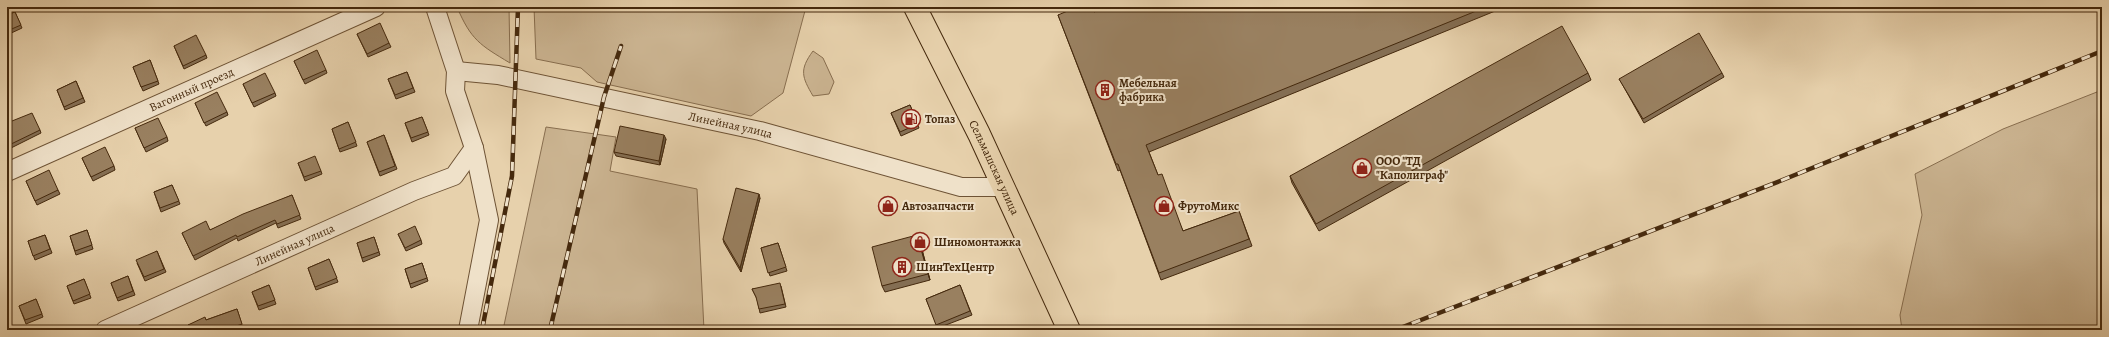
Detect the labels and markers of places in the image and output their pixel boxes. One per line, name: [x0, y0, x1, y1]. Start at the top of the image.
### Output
place label: Мебельная фабрика: [1119, 75, 1177, 105]
building icon: Мебельная фабрика: [1094, 79, 1116, 101]
fuel station icon: Топаз: [900, 108, 922, 130]
place label: Топаз: [925, 111, 955, 127]
place label: ООО "ТД "Каполиграф": [1376, 153, 1448, 183]
shop icon: ООО "ТД "Каполиграф": [1351, 157, 1373, 179]
shop icon: Автозапчасти: [877, 195, 899, 217]
shop icon: ФрутоМикс: [1153, 195, 1175, 217]
place label: Автозапчасти: [901, 198, 974, 214]
place label: ФрутоМикс: [1178, 198, 1239, 214]
shop icon: Шиномонтажка: [909, 231, 931, 253]
place label: Шиномонтажка: [934, 234, 1021, 250]
building icon: ШинТехЦентр: [891, 256, 913, 278]
place label: ШинТехЦентр: [916, 259, 995, 275]

